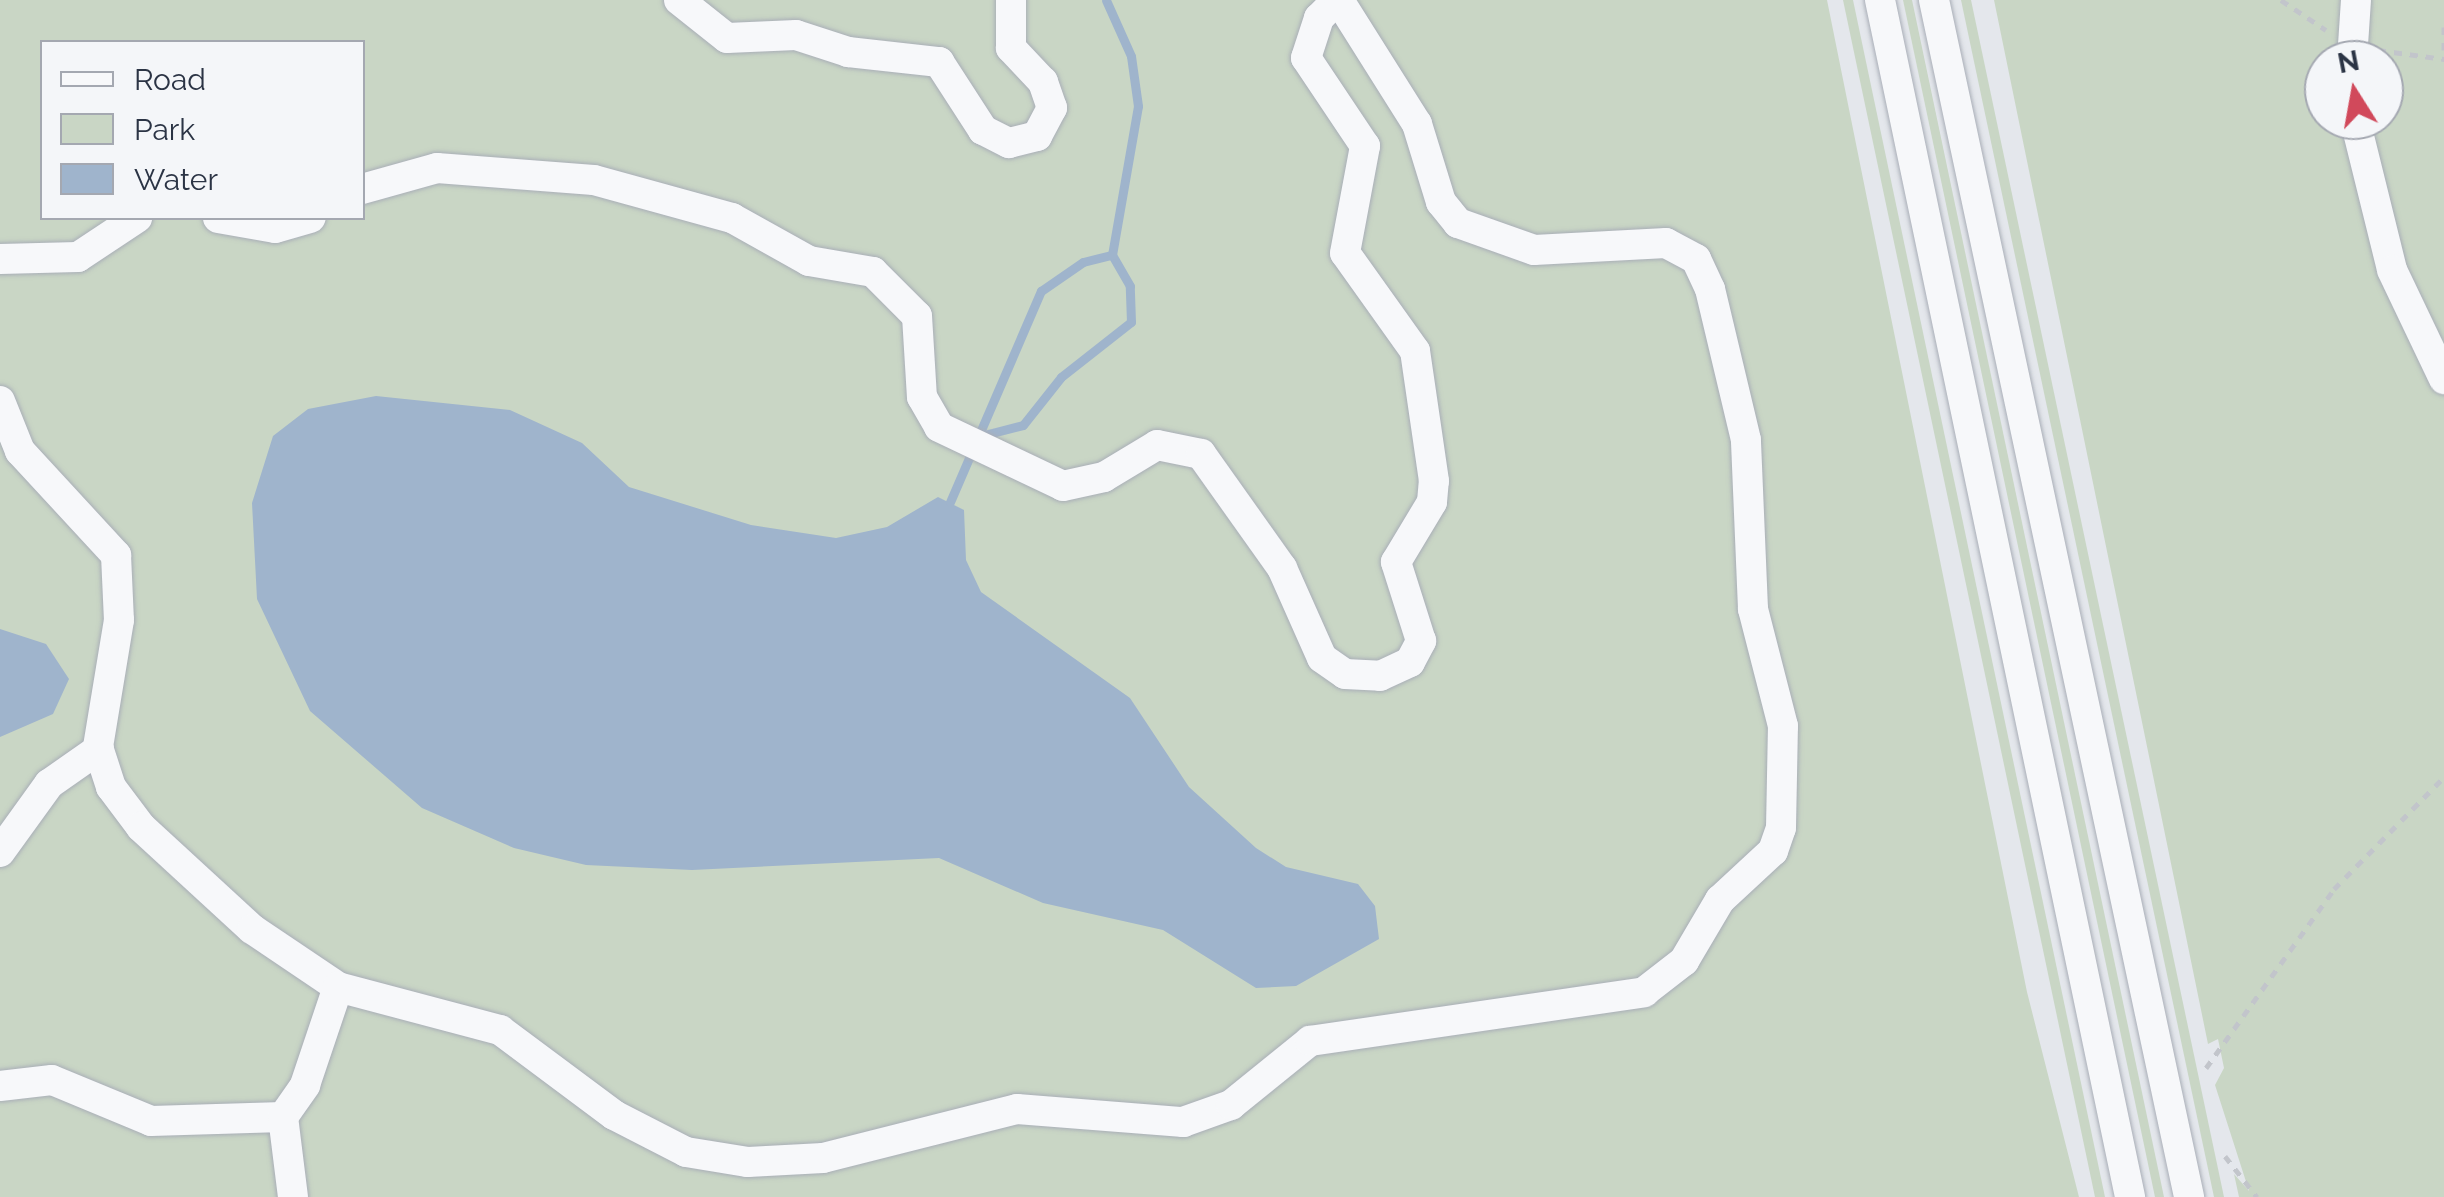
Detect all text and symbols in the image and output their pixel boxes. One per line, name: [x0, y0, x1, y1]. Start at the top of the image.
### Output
legend: [40, 40, 365, 220]
north arrow: [2304, 40, 2404, 140]
text: N: [2335, 44, 2362, 80]
text: Road: [134, 62, 206, 97]
text: Park: [134, 112, 195, 147]
text: Water: [134, 162, 218, 197]

